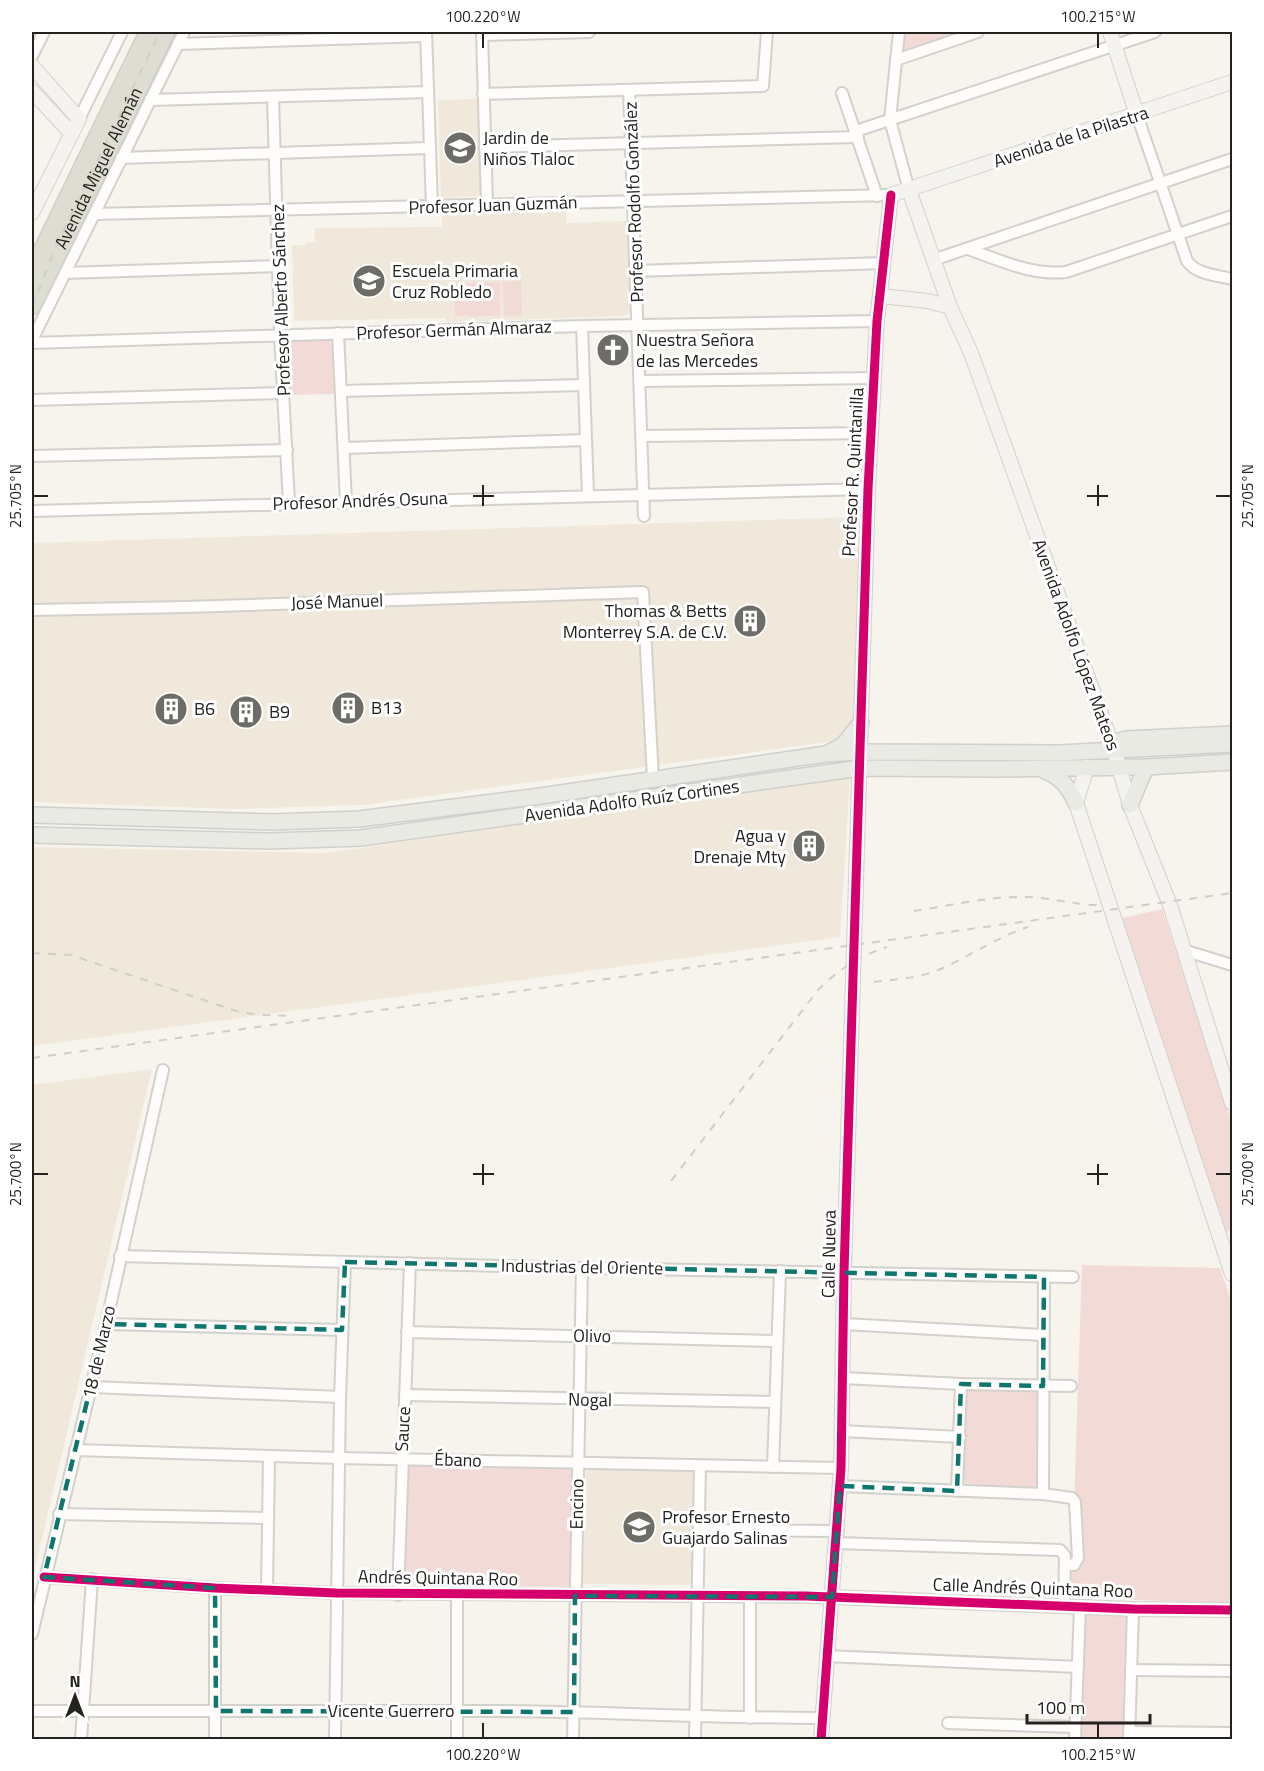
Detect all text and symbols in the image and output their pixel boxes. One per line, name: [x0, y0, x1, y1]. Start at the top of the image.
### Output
text: 100.220°W: [445, 5, 521, 28]
text: 100.215°W: [1060, 5, 1136, 28]
street label: Avenida Miguel Alemán: [47, 83, 149, 254]
street label: Avenida de la Pilastra: [990, 99, 1152, 174]
street label: Profesor Rodolfo González: [617, 101, 650, 303]
place label: Jardin de Niños Tlaloc: [483, 124, 575, 172]
school or university icon: Jardin de Niños Tlaloc: [442, 130, 478, 166]
street label: Profesor Juan Guzmán: [408, 188, 578, 221]
street label: Profesor Alberto Sánchez: [264, 204, 297, 396]
place label: Escuela Primaria Cruz Robledo: [392, 257, 518, 305]
school or university icon: Escuela Primaria Cruz Robledo: [351, 263, 387, 299]
street label: Profesor Germán Almaraz: [356, 313, 552, 346]
place label: Nuestra Señora de las Mercedes: [636, 326, 758, 374]
church icon: Nuestra Señora de las Mercedes: [595, 332, 631, 368]
street label: Profesor R. Quintanilla: [835, 387, 870, 557]
text: 25.705°N: [4, 464, 27, 528]
text: 25.705°N: [1236, 464, 1259, 528]
street label: Profesor Andrés Osuna: [272, 484, 448, 517]
street label: Avenida Adolfo López Mateos: [1026, 535, 1127, 754]
street label: José Manuel: [290, 586, 384, 617]
place label: Thomas & Betts Monterrey S.A. de C.V.: [563, 597, 727, 645]
building icon: Thomas & Betts Monterrey S.A. de C.V.: [732, 603, 768, 639]
building icon: B13: [330, 690, 366, 726]
building icon: B6: [153, 691, 189, 727]
building icon: B9: [228, 694, 264, 730]
place label: B13: [371, 694, 402, 721]
place label: B6: [194, 695, 215, 722]
place label: B9: [269, 698, 290, 725]
street label: Avenida Adolfo Ruíz Cortines: [523, 772, 741, 829]
place label: Agua y Drenaje Mty: [693, 822, 786, 870]
building icon: Agua y Drenaje Mty: [791, 828, 827, 864]
text: 25.700°N: [4, 1142, 27, 1206]
text: 25.700°N: [1236, 1142, 1259, 1206]
street label: Calle Nueva: [814, 1210, 843, 1298]
street label: Industrias del Oriente: [501, 1252, 663, 1281]
street label: 18 de Marzo: [75, 1303, 122, 1401]
street label: Olivo: [573, 1322, 611, 1349]
street label: Nogal: [568, 1386, 612, 1413]
street label: Sauce: [388, 1406, 417, 1452]
street label: Ébano: [434, 1445, 482, 1474]
street label: Encino: [563, 1478, 590, 1530]
place label: Profesor Ernesto Guajardo Salinas: [662, 1503, 790, 1551]
school or university icon: Profesor Ernesto Guajardo Salinas: [621, 1509, 657, 1545]
street label: Andrés Quintana Roo: [358, 1563, 518, 1592]
street label: Calle Andrés Quintana Roo: [932, 1571, 1134, 1604]
north arrow: [45, 1666, 105, 1726]
text: N: [69, 1669, 81, 1693]
scale bar: [1027, 1687, 1150, 1725]
text: 100 m: [1036, 1694, 1085, 1721]
street label: Vicente Guerrero: [328, 1697, 454, 1724]
text: 100.220°W: [445, 1743, 521, 1766]
text: 100.215°W: [1060, 1743, 1136, 1766]

